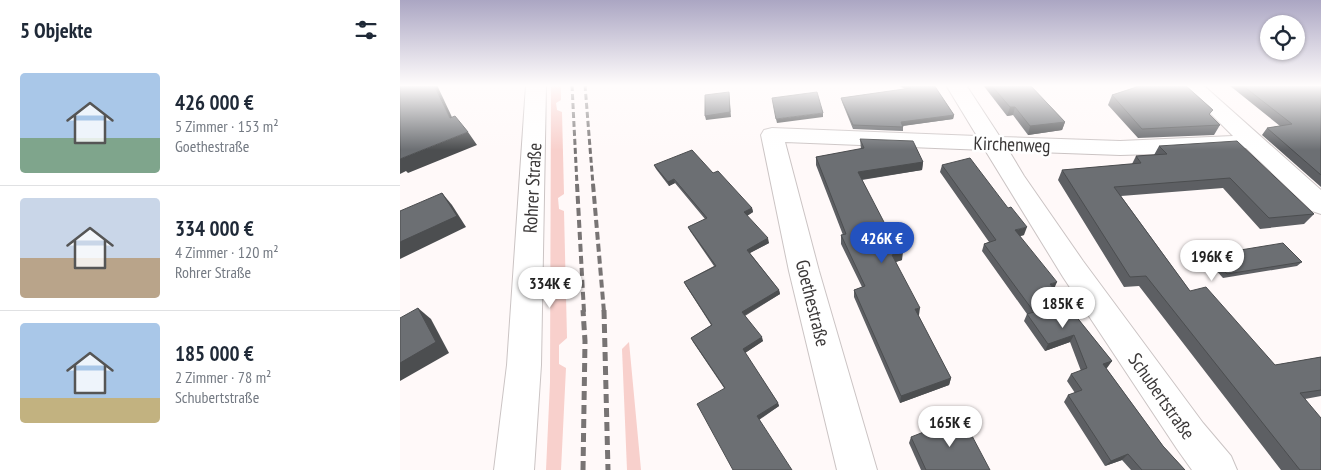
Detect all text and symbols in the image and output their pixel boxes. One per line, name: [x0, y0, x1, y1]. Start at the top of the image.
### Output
map controls: [1260, 15, 1305, 60]
button: locate: [1260, 15, 1305, 60]
icon: filters: [352, 16, 380, 44]
text: 5 Objekte: [20, 17, 92, 44]
text: 426 000 €: [175, 89, 254, 116]
icon: home: [60, 93, 120, 153]
text: 5 Zimmer · 153 m²: [175, 116, 279, 136]
street label: Kirchenweg: [973, 131, 1051, 157]
text: Goethestraße: [175, 136, 249, 156]
street label: Rohrer Straße: [518, 142, 546, 234]
text: 334 000 €: [175, 215, 254, 242]
icon: home: [60, 218, 120, 278]
pin: 426K €: [841, 222, 923, 264]
text: 426K €: [861, 228, 903, 248]
pin: 196K €: [1171, 240, 1253, 282]
text: 4 Zimmer · 120 m²: [175, 242, 279, 262]
text: 196K €: [1191, 246, 1233, 266]
street label: Goethestraße: [791, 257, 835, 349]
text: Rohrer Straße: [175, 262, 251, 282]
pin: 334K €: [509, 266, 591, 309]
text: 334K €: [529, 273, 571, 293]
pin: 185K €: [1022, 286, 1104, 329]
text: 185K €: [1042, 293, 1084, 313]
text: 185 000 €: [175, 340, 254, 367]
icon: home: [60, 343, 120, 403]
street label: Schubertstraße: [1123, 348, 1201, 444]
text: 2 Zimmer · 78 m²: [175, 367, 271, 387]
text: Schubertstraße: [175, 387, 259, 407]
pin: 165K €: [909, 406, 991, 448]
text: 165K €: [929, 412, 971, 432]

